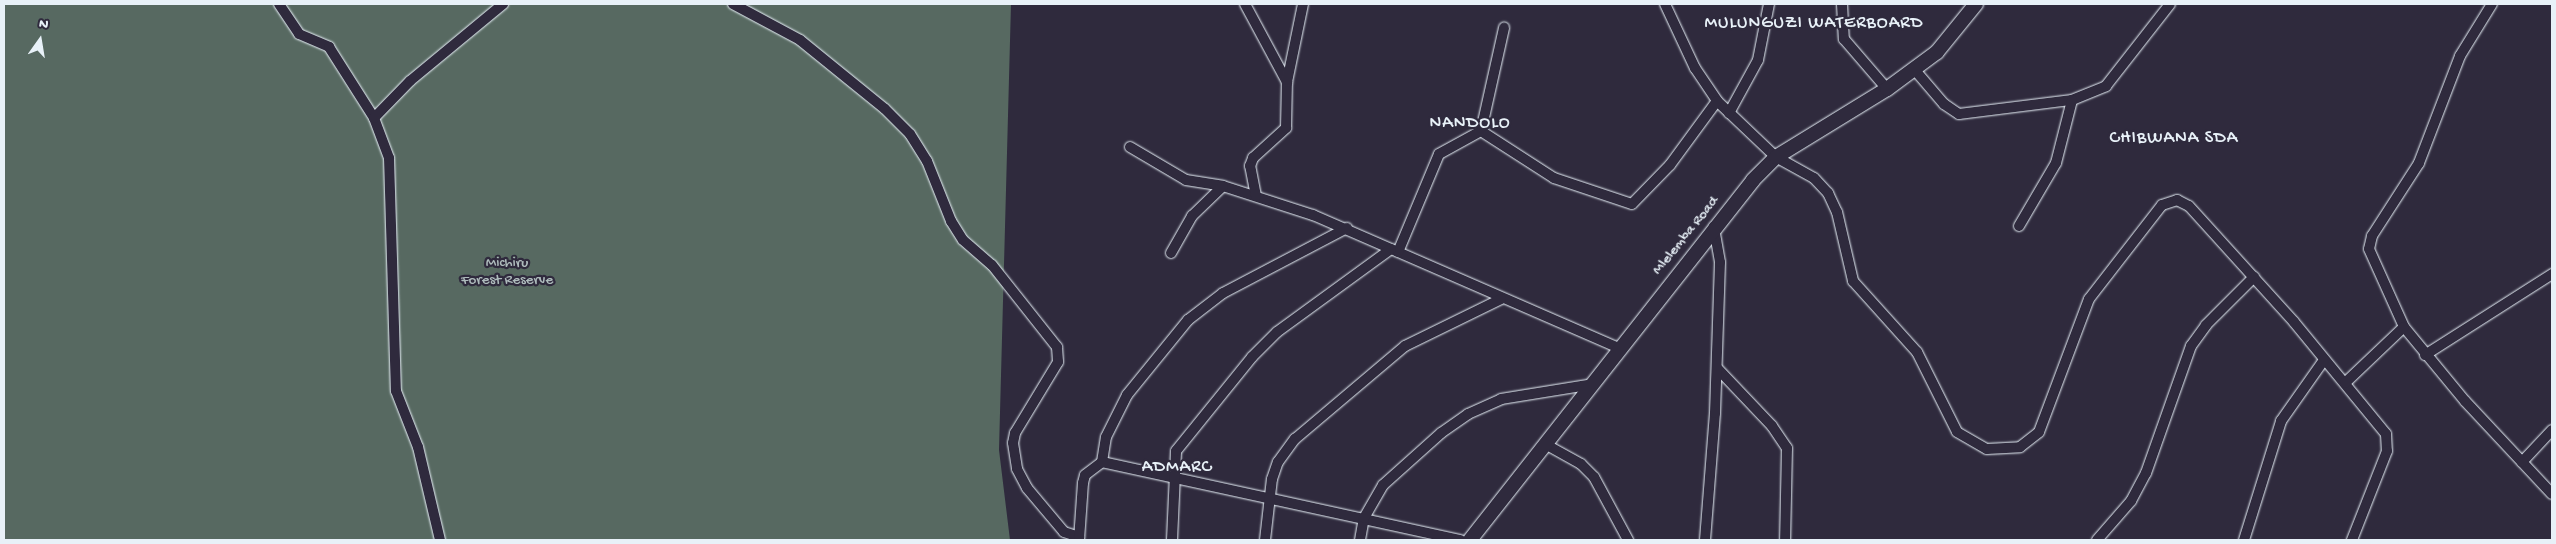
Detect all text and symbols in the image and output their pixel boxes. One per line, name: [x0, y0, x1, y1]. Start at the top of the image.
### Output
district label: MULUNGUZI WATERBOARD: [1702, 13, 1926, 35]
north arrow: [15, 15, 65, 65]
text: N: [37, 16, 50, 34]
district label: NANDOLO: [1429, 113, 1511, 135]
district label: CHIBWANA SDA: [2108, 128, 2240, 150]
street label: Mlelemba Road: [1649, 193, 1723, 279]
park label: Michiru Forest Reserve: [461, 254, 553, 289]
district label: ADMARC: [1141, 457, 1213, 479]

